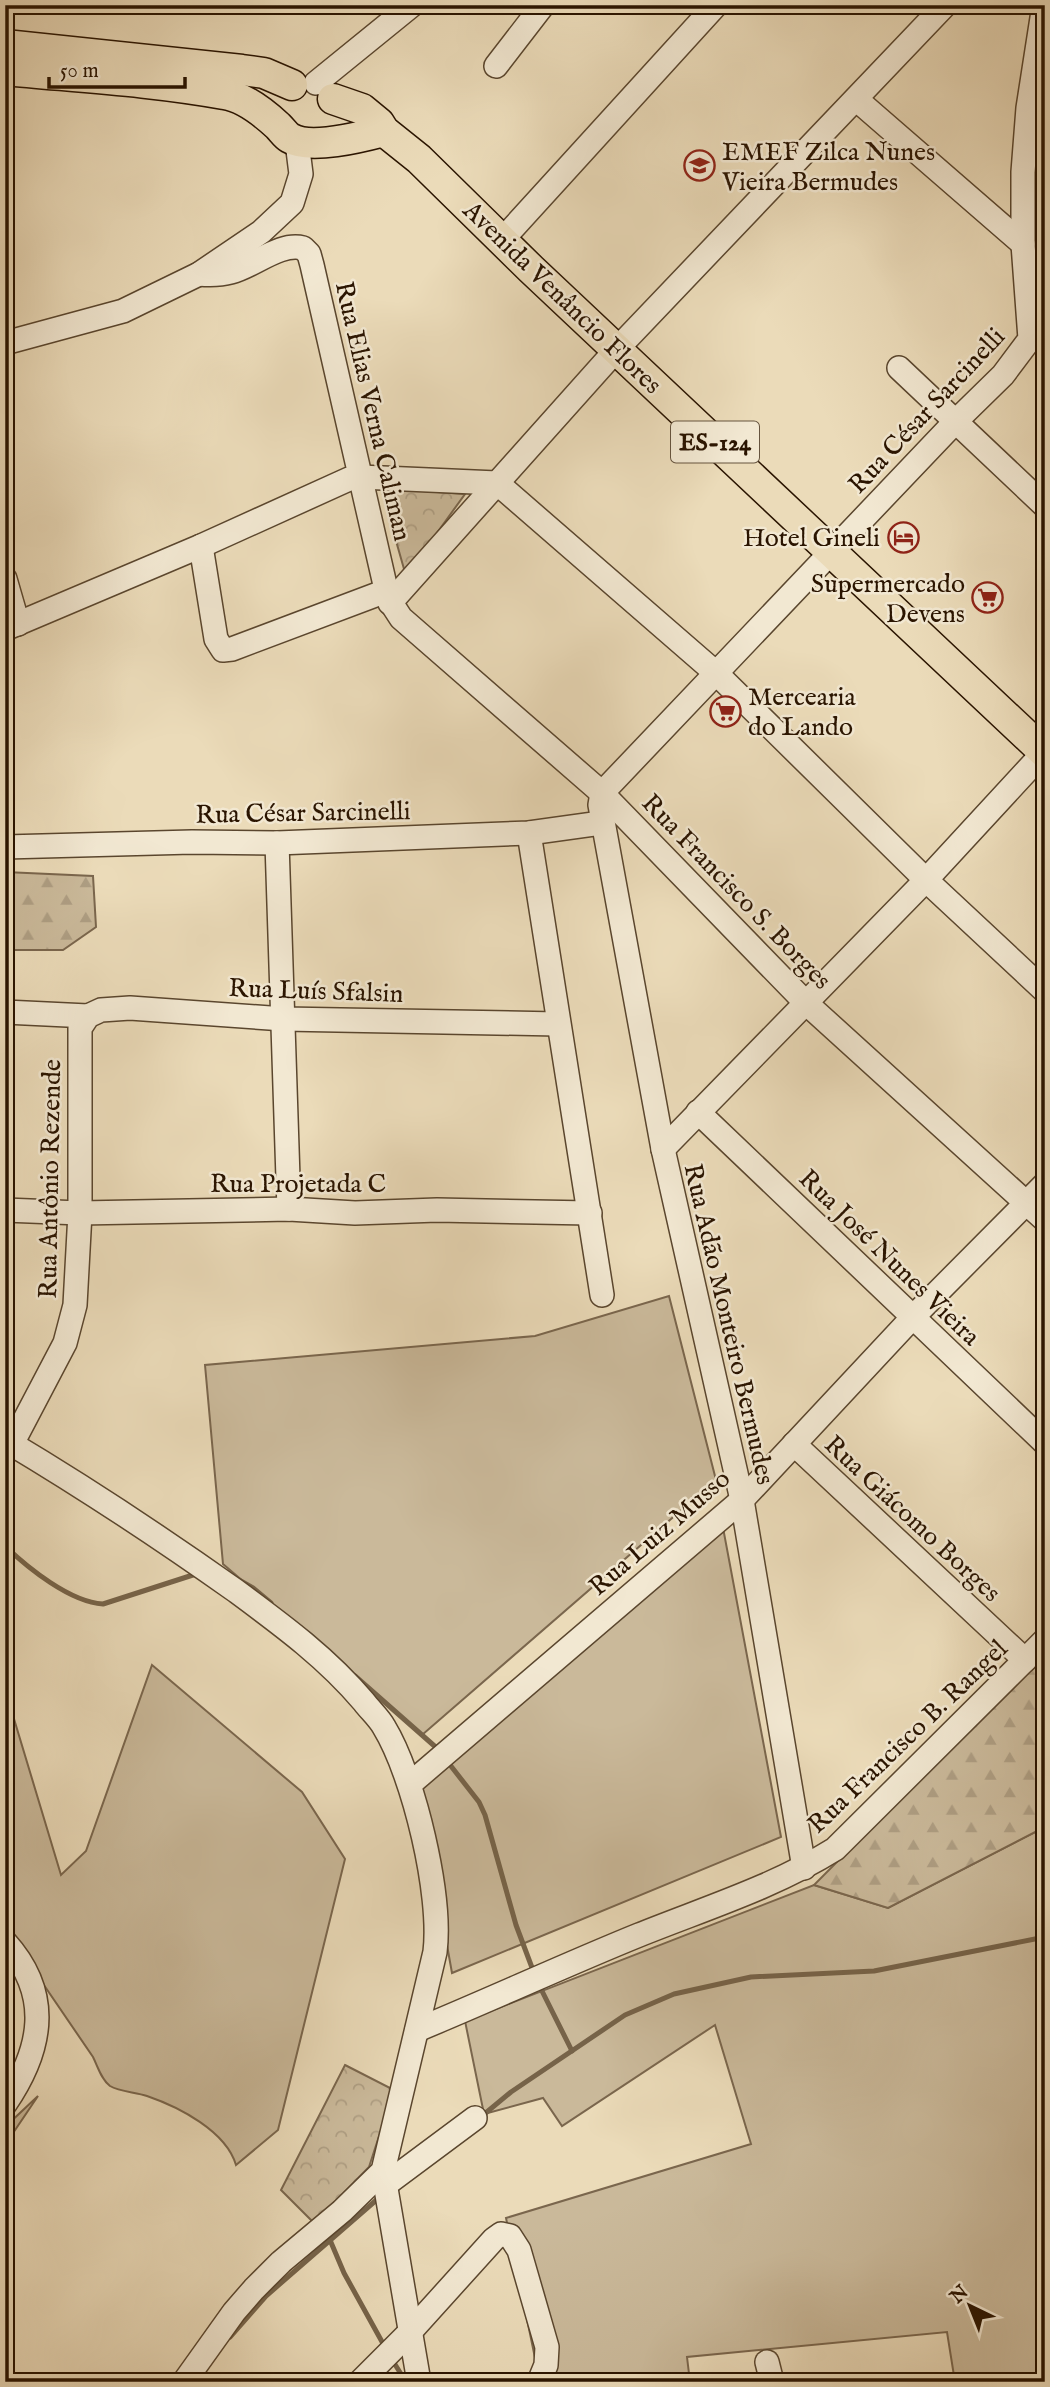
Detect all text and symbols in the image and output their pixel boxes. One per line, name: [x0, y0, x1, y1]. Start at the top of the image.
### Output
scale bar: [49, 46, 186, 90]
text: 50 m: [60, 58, 99, 85]
place label: EMEF Zilca Nunes Vieira Bermudes: [721, 136, 935, 199]
school or university icon: EMEF Zilca Nunes Vieira Bermudes: [682, 149, 716, 183]
street label: Avenida Venâncio Flores: [455, 194, 668, 402]
street label: Rua Elias Verna Caliman: [327, 278, 418, 544]
street label: Rua César Sarcinelli: [842, 321, 1013, 501]
road number: ES-124: [671, 422, 759, 462]
hotel icon: Hotel Gineli: [886, 520, 920, 554]
place label: Hotel Gineli: [743, 522, 880, 555]
place label: Supermercado Devens: [811, 568, 965, 631]
supermarket icon: Supermercado Devens: [971, 581, 1005, 615]
place label: Mercearia do Lando: [748, 681, 857, 744]
supermarket icon: Mercearia do Lando: [708, 694, 742, 728]
street label: Rua Francisco S. Borges: [634, 787, 838, 997]
street label: Rua César Sarcinelli: [195, 795, 411, 832]
street label: Rua Luís Sfalsin: [228, 972, 404, 1011]
street label: Rua Antônio Rezende: [32, 1059, 69, 1299]
street label: Rua Adão Monteiro Bermudes: [676, 1161, 782, 1488]
street label: Rua José Nunes Vieira: [791, 1163, 987, 1354]
street label: Rua Projetada C: [210, 1168, 386, 1201]
street label: Rua Giácomo Borges: [817, 1429, 1007, 1609]
street label: Rua Luiz Musso: [583, 1463, 737, 1604]
street label: Rua Francisco B. Rangel: [801, 1632, 1016, 1841]
north arrow: [934, 2272, 1004, 2342]
text: N: [945, 2280, 974, 2310]

